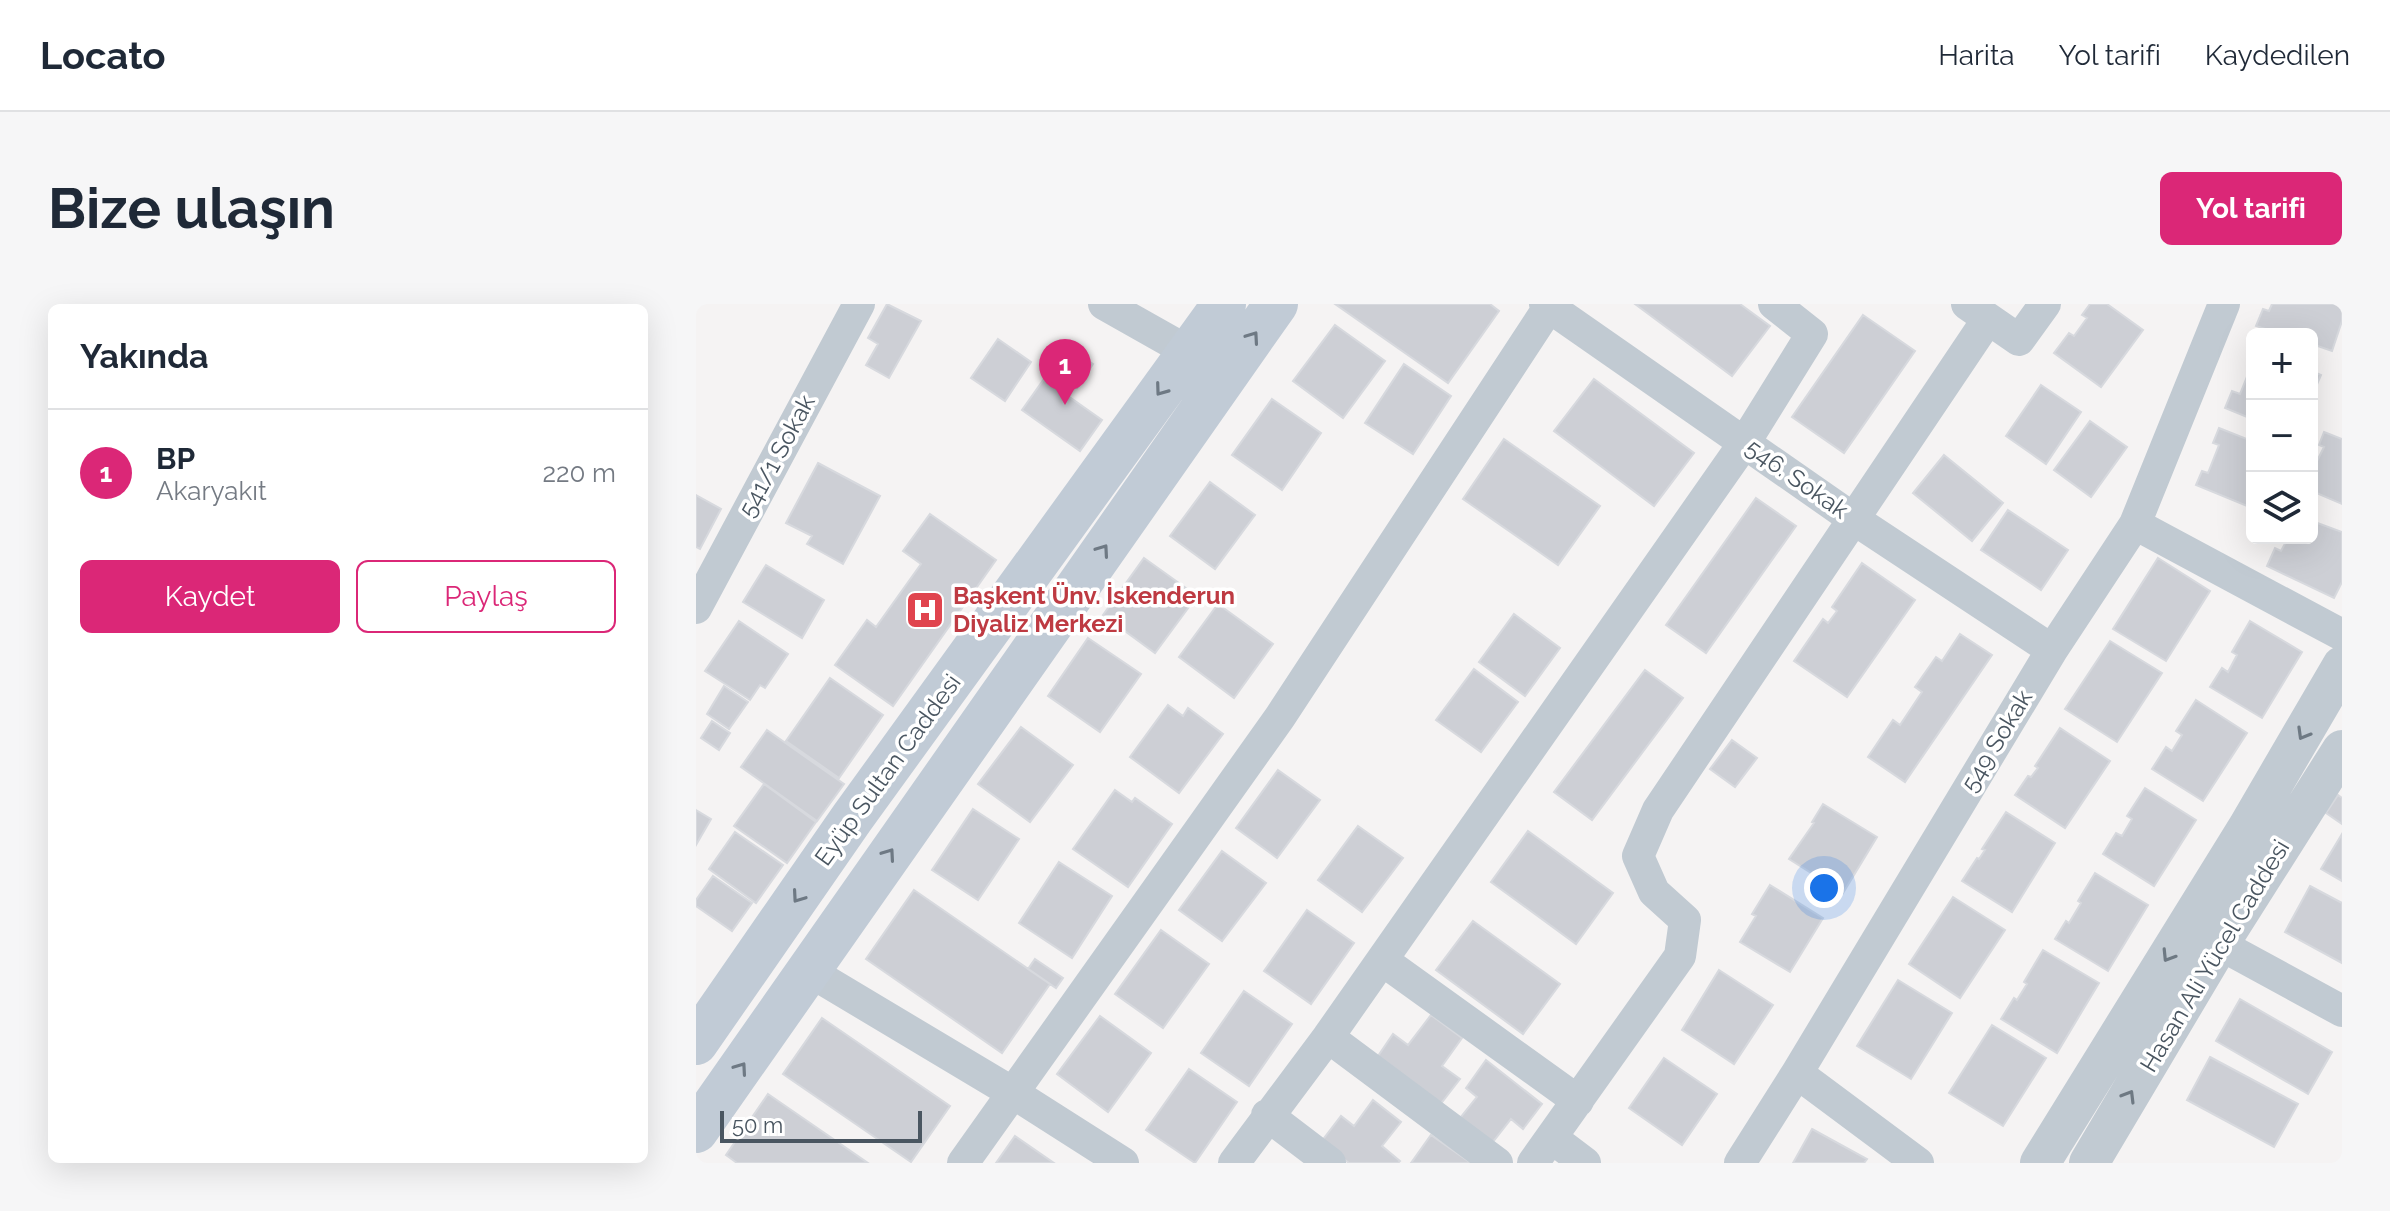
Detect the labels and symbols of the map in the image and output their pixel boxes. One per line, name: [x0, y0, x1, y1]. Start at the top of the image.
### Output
one-way arrow: [1243, 331, 1258, 346]
pin: 1: [1039, 339, 1091, 405]
one-way arrow: [1157, 381, 1171, 395]
street label: 541/1 Sokak: [732, 389, 821, 522]
street label: 546. Sokak: [1740, 433, 1854, 525]
one-way arrow: [1093, 544, 1108, 558]
place label: Başkent Ünv. İskenderun Diyaliz Merkezi: [953, 581, 1235, 638]
hospital icon: Başkent Ünv. İskenderun Diyaliz Merkezi: [904, 589, 946, 631]
street label: Eyüp Sultan Caddesi: [808, 668, 967, 871]
street label: 549 Sokak: [1955, 684, 2038, 797]
one-way arrow: [2297, 725, 2312, 740]
street label: Hasan Ali Yücel Caddesi: [2134, 834, 2295, 1077]
one-way arrow: [879, 848, 894, 862]
your location: [1804, 868, 1844, 908]
one-way arrow: [793, 888, 808, 902]
one-way arrow: [2162, 947, 2178, 962]
one-way arrow: [731, 1062, 746, 1076]
one-way arrow: [2119, 1090, 2135, 1105]
scale bar: [720, 1107, 922, 1143]

